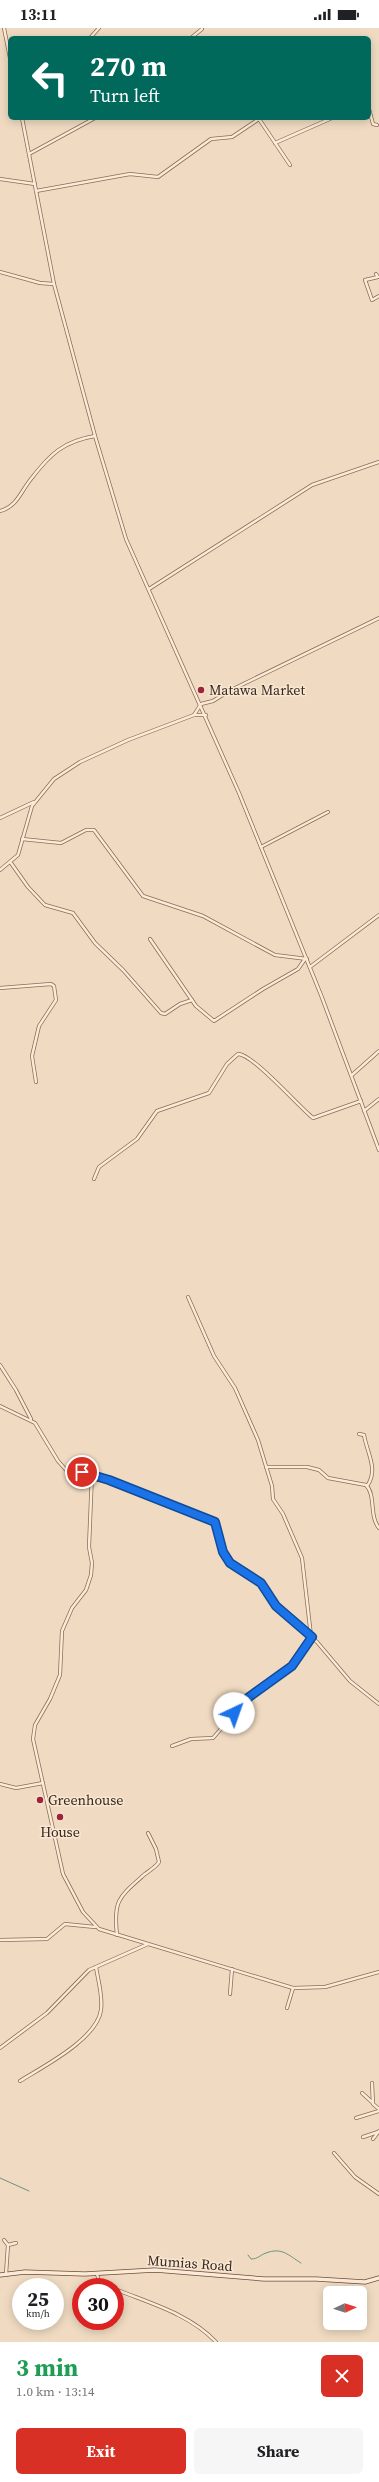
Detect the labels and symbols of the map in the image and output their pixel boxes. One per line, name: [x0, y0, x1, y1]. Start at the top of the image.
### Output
place label: Matawa Market: [209, 680, 305, 700]
marker: Matawa Market: [196, 685, 206, 695]
pin: [65, 1455, 99, 1489]
position arrow: [213, 1692, 255, 1734]
place label: Greenhouse: [48, 1790, 123, 1810]
marker: Greenhouse: [35, 1795, 45, 1805]
marker: House: [55, 1812, 65, 1822]
place label: House: [40, 1822, 80, 1842]
street label: Mumias Road: [147, 2250, 233, 2276]
speed limit sign: 30: [72, 2278, 124, 2330]
north arrow: [323, 2286, 367, 2330]

